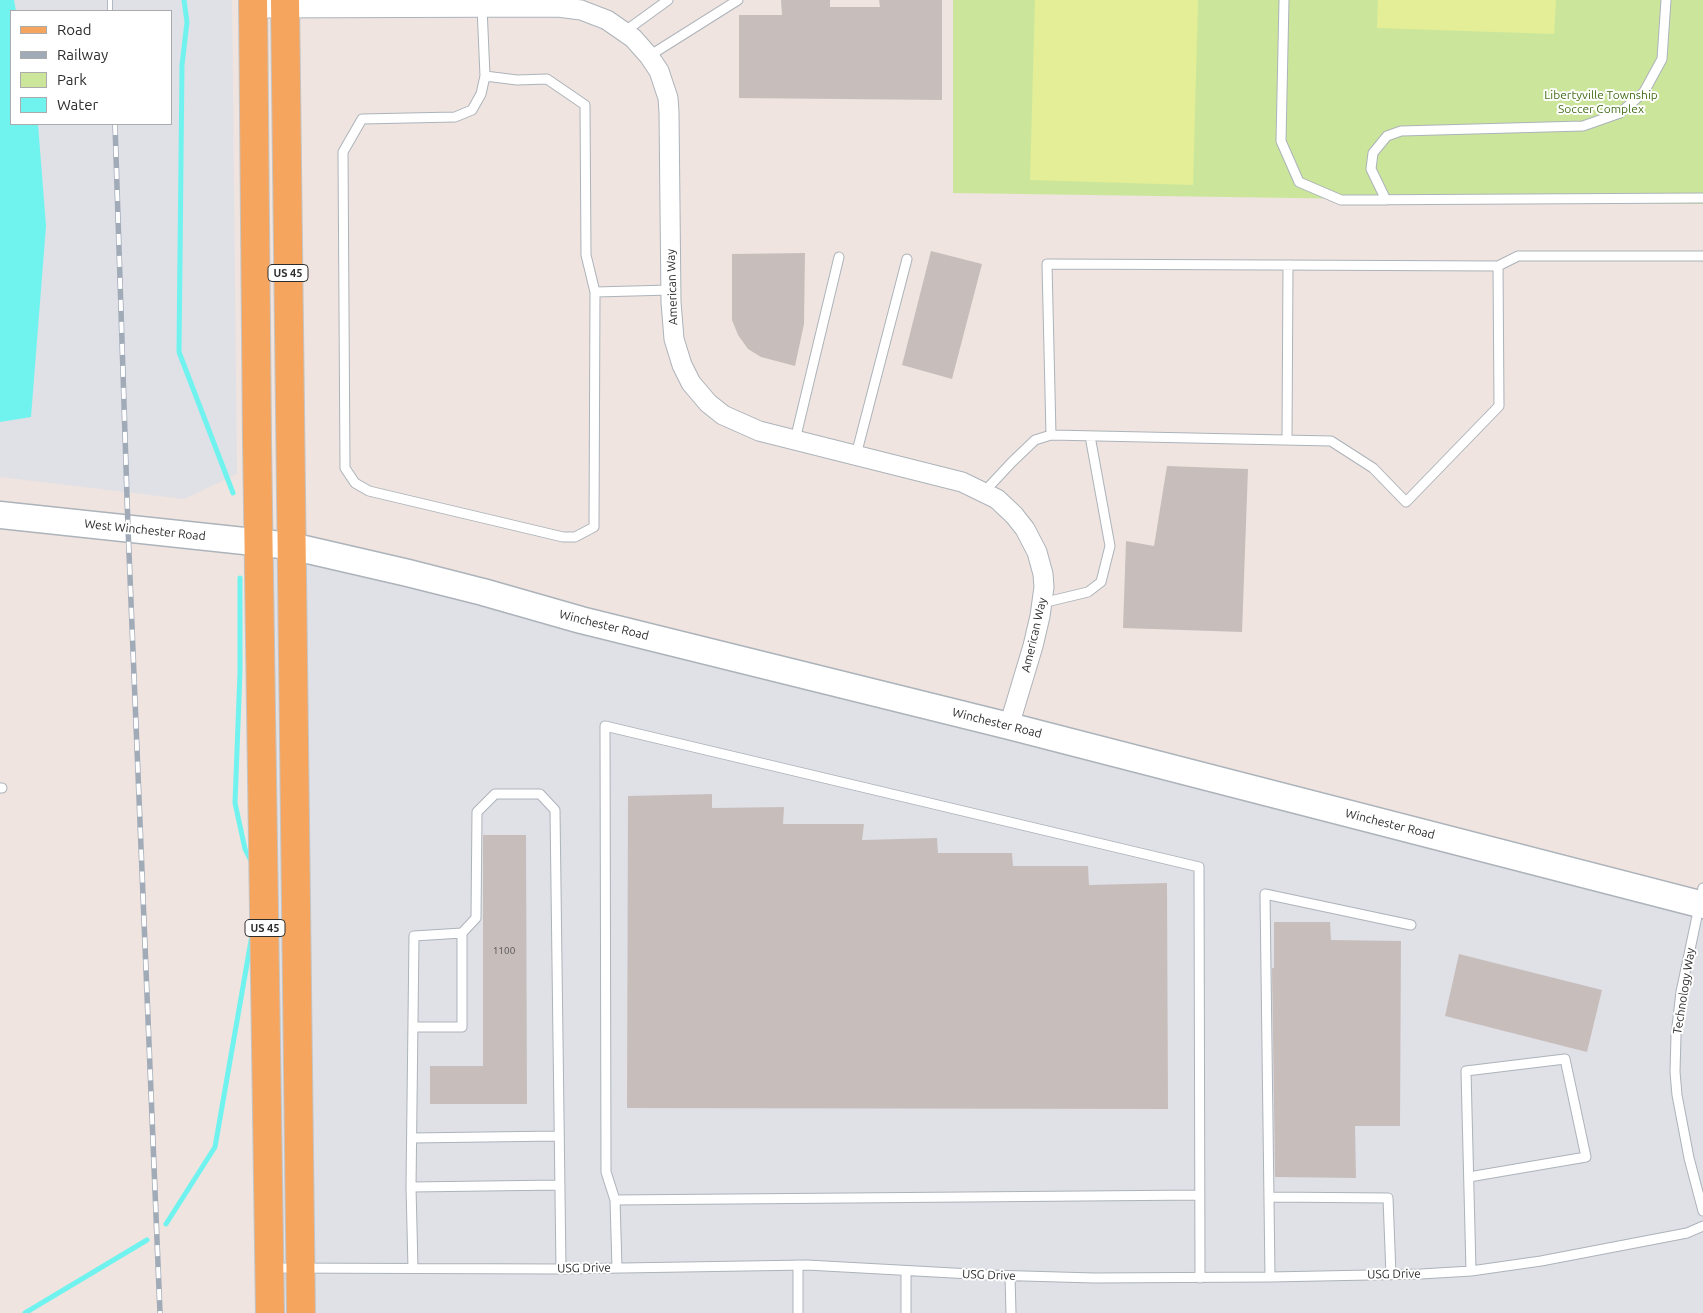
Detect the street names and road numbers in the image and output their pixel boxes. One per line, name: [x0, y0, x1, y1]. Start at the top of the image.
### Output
street label: American Way: [663, 249, 681, 325]
road number: US 45: [268, 264, 308, 282]
street label: West Winchester Road: [84, 516, 206, 544]
street label: American Way: [1018, 596, 1050, 674]
street label: Winchester Road: [558, 607, 650, 643]
street label: Winchester Road: [951, 705, 1043, 741]
street label: Winchester Road: [1344, 806, 1436, 842]
road number: US 45: [245, 920, 285, 936]
street label: Technology Way: [1670, 947, 1698, 1035]
street label: USG Drive: [557, 1260, 611, 1276]
street label: USG Drive: [1367, 1266, 1421, 1282]
street label: USG Drive: [962, 1267, 1016, 1283]

